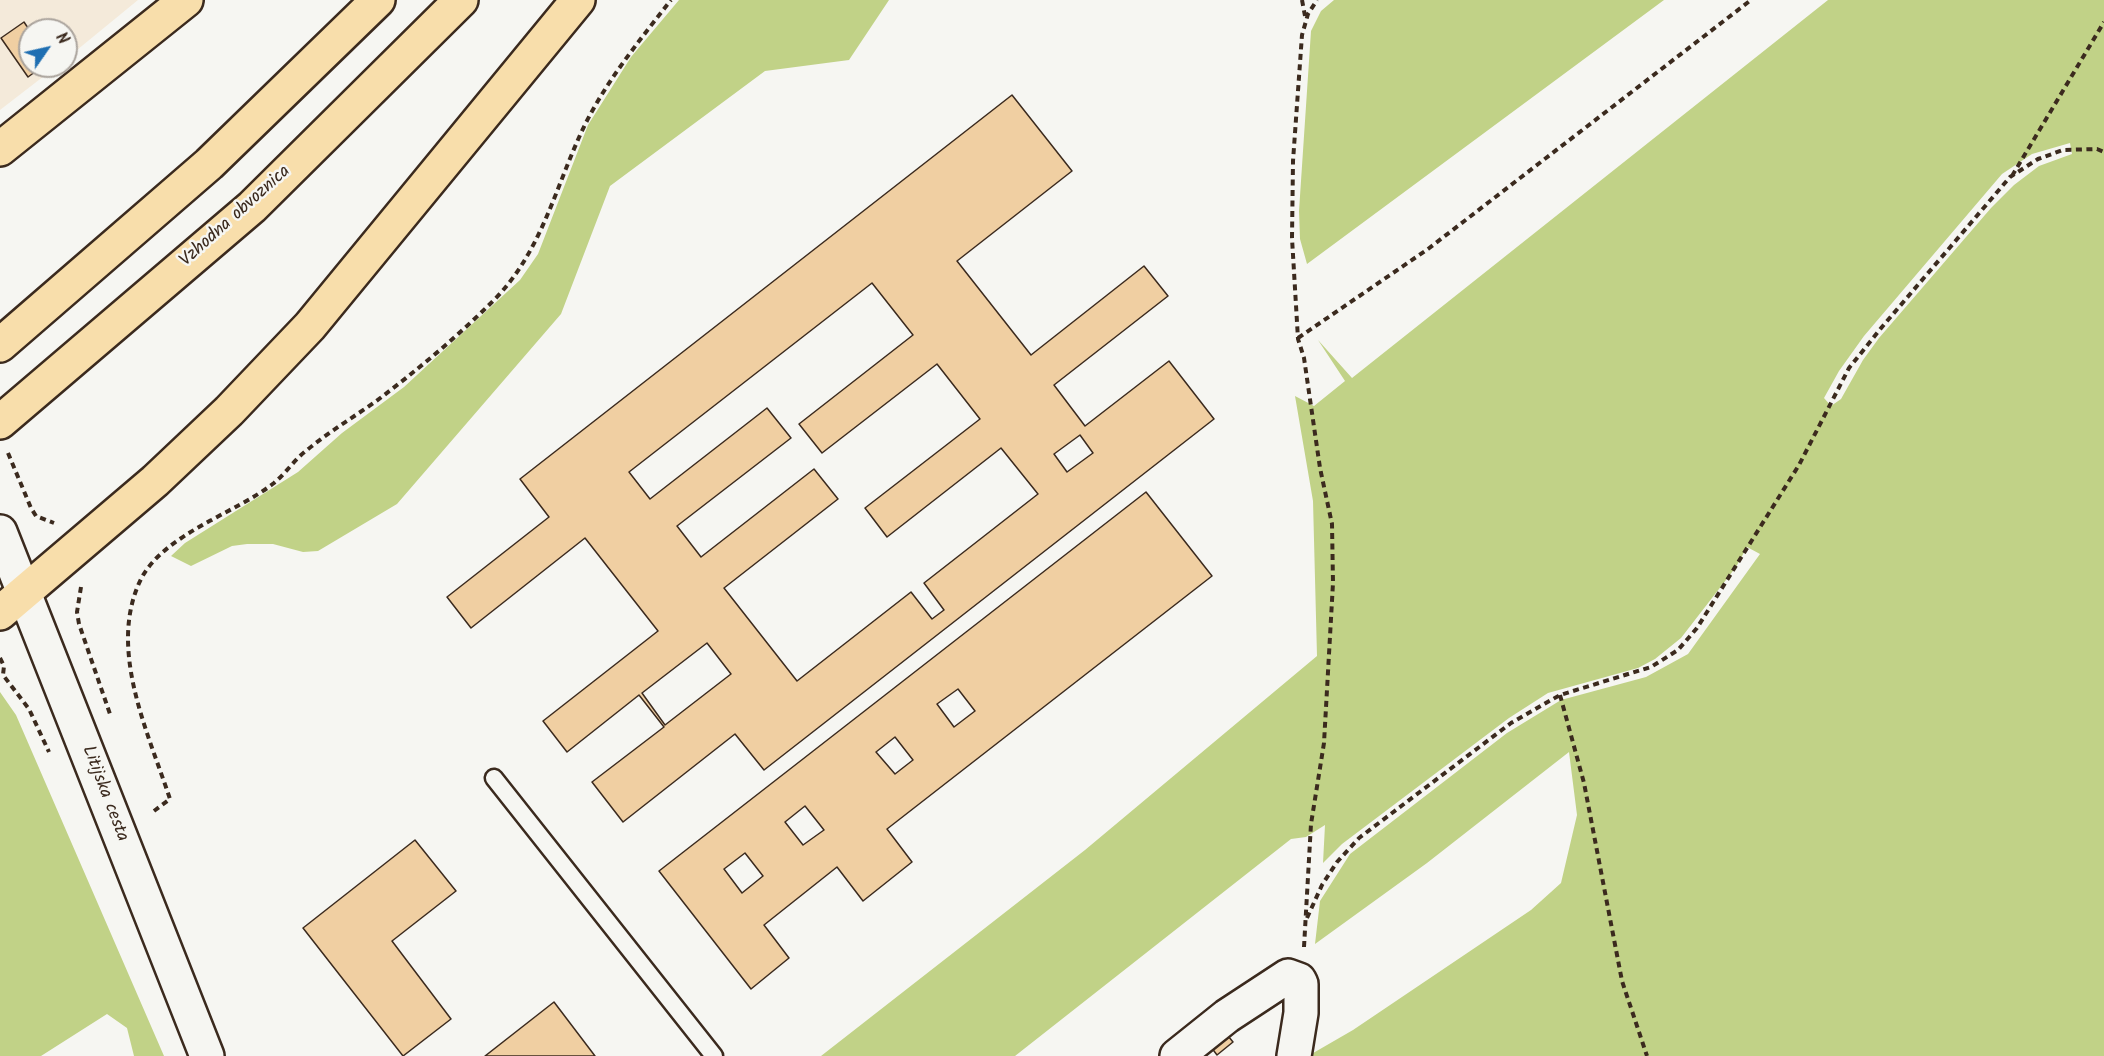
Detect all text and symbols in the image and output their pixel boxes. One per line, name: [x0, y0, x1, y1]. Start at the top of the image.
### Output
north arrow: [18, 18, 78, 78]
text: N: [48, 28, 75, 50]
street label: Vzhodna obvoznica: [176, 162, 296, 272]
street label: Litijska cesta: [76, 743, 132, 845]

